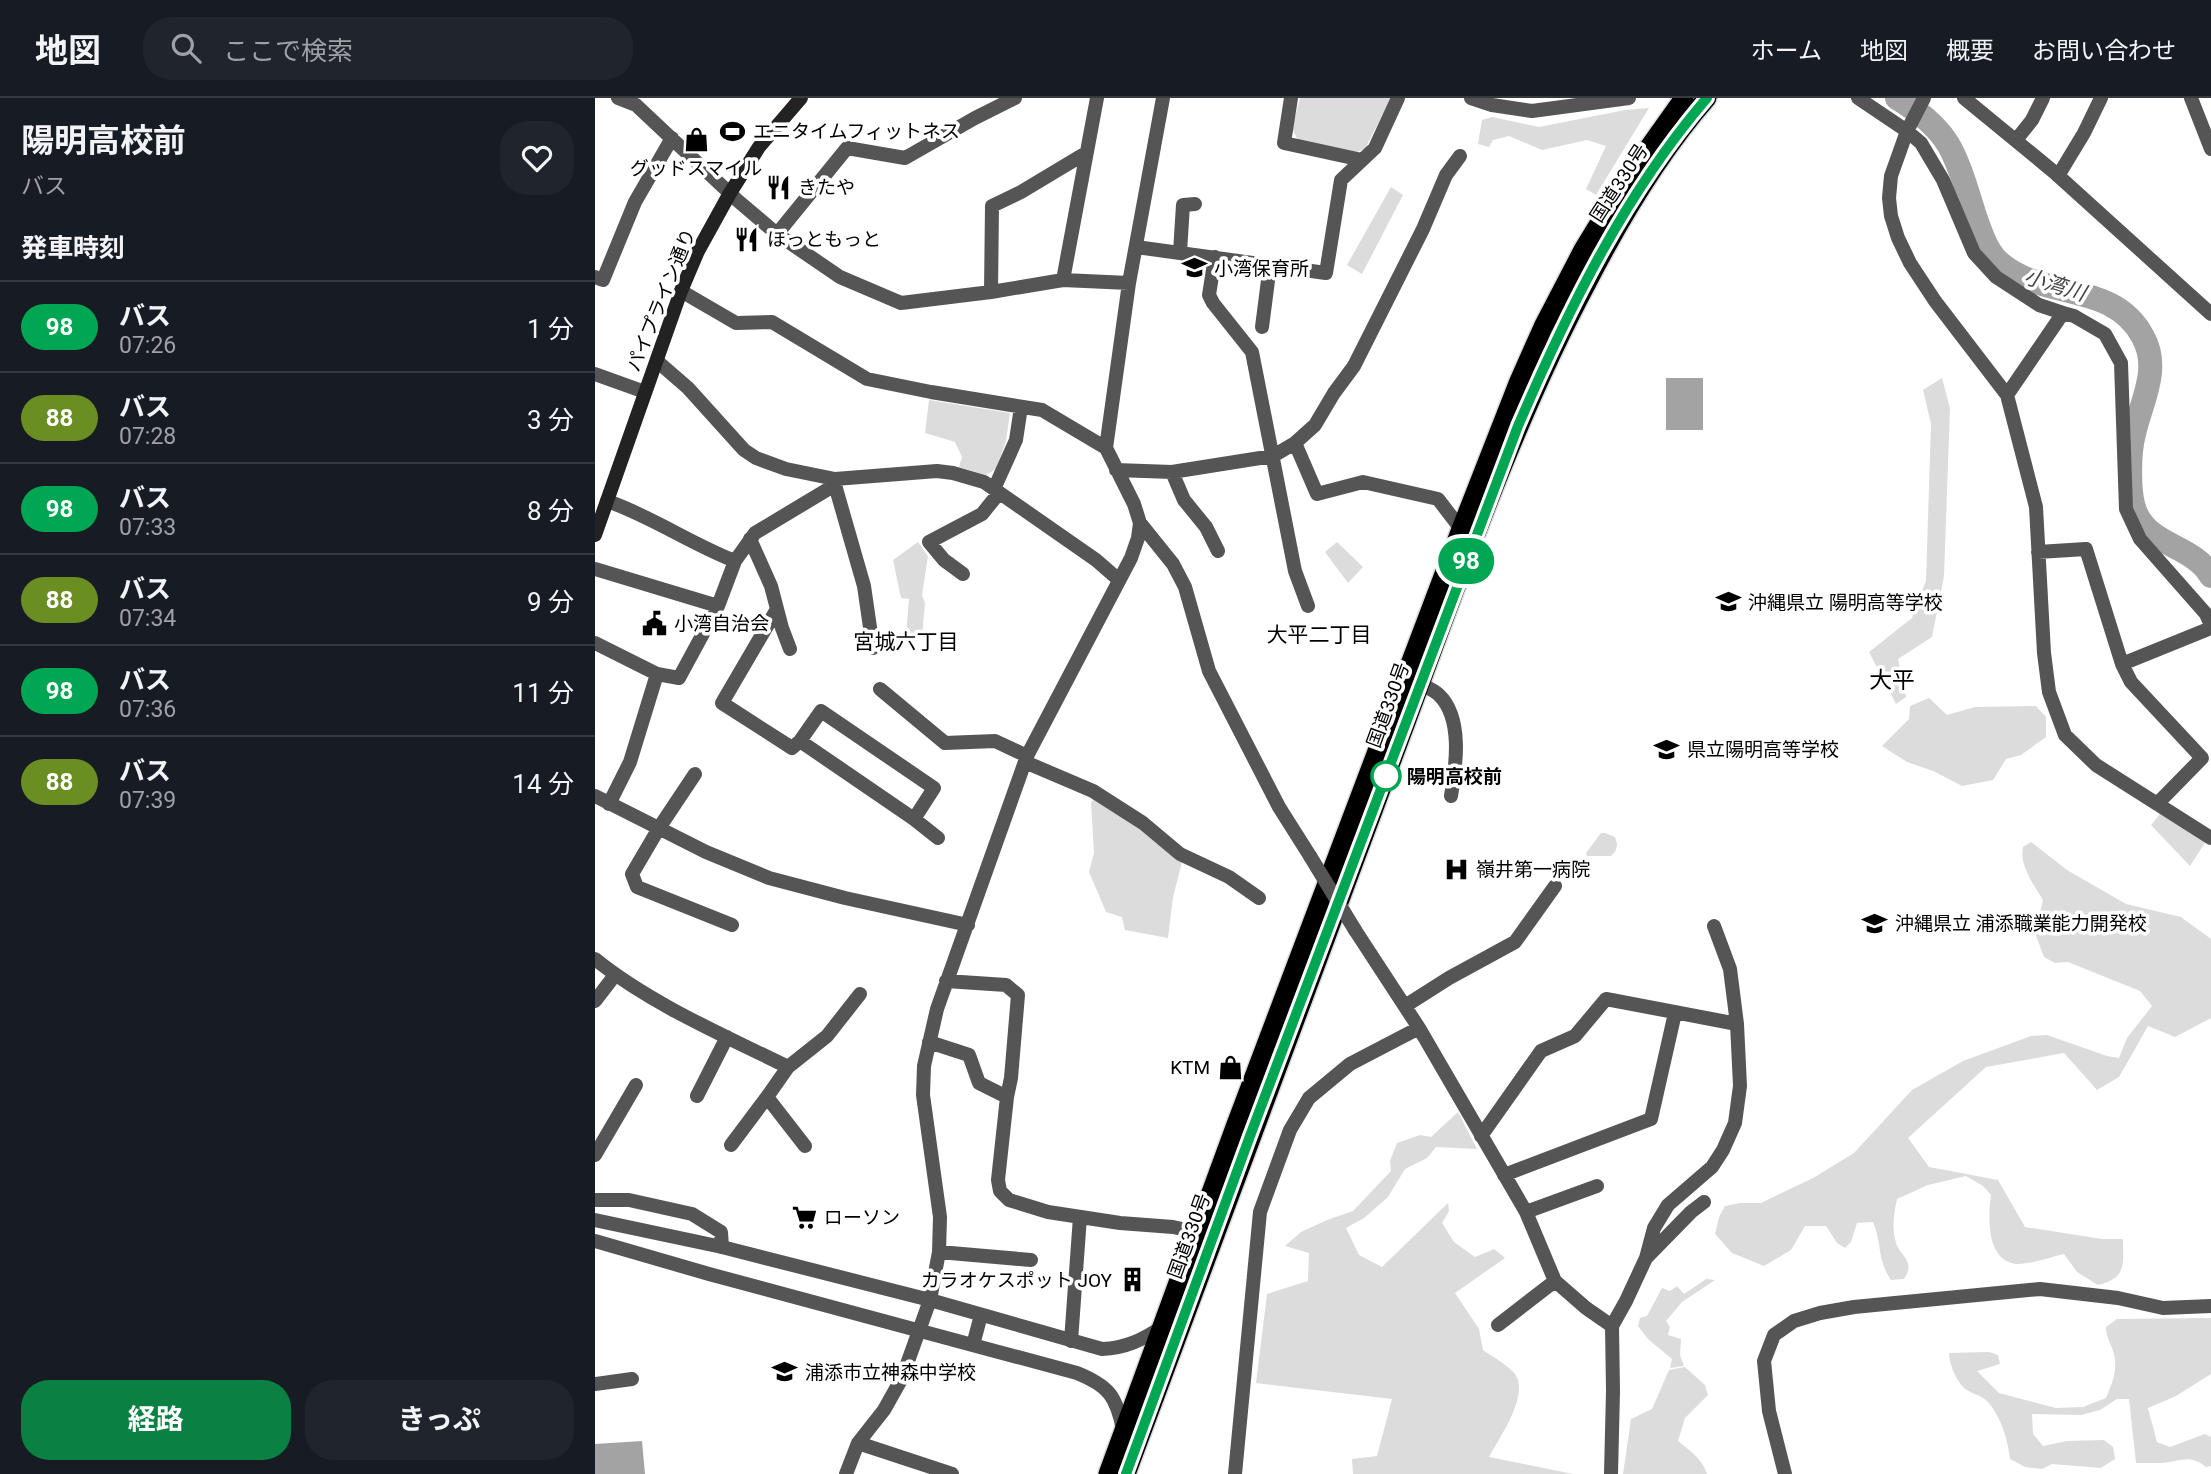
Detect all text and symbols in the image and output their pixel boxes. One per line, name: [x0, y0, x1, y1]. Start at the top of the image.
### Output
search box: [143, 17, 633, 80]
icon: search: [167, 29, 205, 67]
text: 地図: [35, 31, 101, 70]
text: ここで検索: [223, 36, 353, 66]
text: ホーム: [1751, 37, 1822, 65]
text: 地図: [1860, 37, 1908, 65]
text: 概要: [1946, 37, 1994, 65]
text: お問い合わせ: [2032, 37, 2176, 65]
sports icon: エニタイムフィットネス: [719, 117, 747, 145]
place label: エニタイムフィットネス: [753, 120, 960, 143]
text: 陽明高校前: [21, 121, 186, 160]
button: heart: [500, 121, 574, 195]
shop icon: グッドスマイル: [682, 126, 710, 154]
street label: 国道330号: [1585, 139, 1653, 227]
place label: グッドスマイル: [630, 157, 762, 180]
text: バス: [21, 173, 67, 200]
restaurant icon: きたや: [764, 173, 792, 201]
place label: きたや: [798, 176, 855, 199]
street label: パイプライン通り: [622, 225, 700, 375]
restaurant icon: ほっともっと: [733, 225, 761, 253]
place label: ほっともっと: [767, 228, 881, 251]
text: 発車時刻: [21, 233, 125, 263]
school or university icon: 小湾保育所: [1180, 254, 1208, 282]
place label: 小湾保育所: [1214, 257, 1309, 280]
water label: 小湾川: [2021, 264, 2091, 306]
text: バス: [119, 301, 171, 331]
text: 98: [46, 313, 73, 341]
text: 1 分: [527, 314, 574, 344]
text: 07:26: [119, 332, 176, 359]
text: バス: [119, 392, 171, 422]
text: 88: [46, 404, 73, 432]
text: 3 分: [527, 405, 574, 435]
text: 07:28: [119, 423, 176, 450]
text: バス: [119, 483, 171, 513]
text: 98: [46, 495, 73, 523]
text: 8 分: [527, 496, 574, 526]
text: 07:33: [119, 514, 176, 541]
line badge: 98: [1435, 538, 1498, 584]
text: 98: [1452, 547, 1480, 575]
text: バス: [119, 574, 171, 604]
text: 88: [46, 586, 73, 614]
text: 9 分: [527, 587, 574, 617]
school or university icon: 沖縄県立 陽明高等学校: [1714, 588, 1742, 616]
place label: 沖縄県立 陽明高等学校: [1748, 591, 1943, 614]
text: 07:34: [119, 605, 176, 632]
public building icon: 小湾自治会: [640, 609, 668, 637]
place label: 小湾自治会: [674, 612, 769, 635]
district label: 大平二丁目: [1267, 623, 1372, 647]
district label: 宮城六丁目: [854, 630, 959, 654]
street label: 国道330号: [1362, 659, 1414, 751]
text: バス: [119, 665, 171, 695]
district label: 大平: [1869, 667, 1915, 694]
text: 98: [46, 677, 73, 705]
text: 11 分: [512, 678, 574, 708]
text: 07:36: [119, 696, 176, 723]
school or university icon: 県立陽明高等学校: [1653, 735, 1681, 763]
place label: 県立陽明高等学校: [1687, 738, 1839, 761]
text: バス: [119, 756, 171, 786]
marker: 陽明高校前: [1371, 761, 1401, 791]
place label: 陽明高校前: [1407, 765, 1502, 788]
text: 88: [46, 768, 73, 796]
text: 14 分: [512, 769, 574, 799]
text: 07:39: [119, 787, 176, 814]
hospital icon: 嶺井第一病院: [1442, 855, 1470, 883]
place label: 嶺井第一病院: [1476, 858, 1590, 881]
school or university icon: 沖縄県立 浦添職業能力開発校: [1861, 909, 1889, 937]
place label: 沖縄県立 浦添職業能力開発校: [1895, 912, 2147, 935]
shop icon: KTM: [1216, 1053, 1244, 1081]
place label: KTM: [1170, 1056, 1210, 1079]
street label: 国道330号: [1163, 1190, 1215, 1282]
supermarket icon: ローソン: [790, 1203, 818, 1231]
place label: ローソン: [824, 1206, 900, 1229]
building icon: カラオケスポット JOY: [1118, 1266, 1146, 1294]
place label: カラオケスポット JOY: [921, 1269, 1113, 1292]
school or university icon: 浦添市立神森中学校: [771, 1358, 799, 1386]
place label: 浦添市立神森中学校: [805, 1361, 976, 1384]
button: 経路: [21, 1380, 291, 1460]
button: きっぷ: [305, 1380, 574, 1460]

